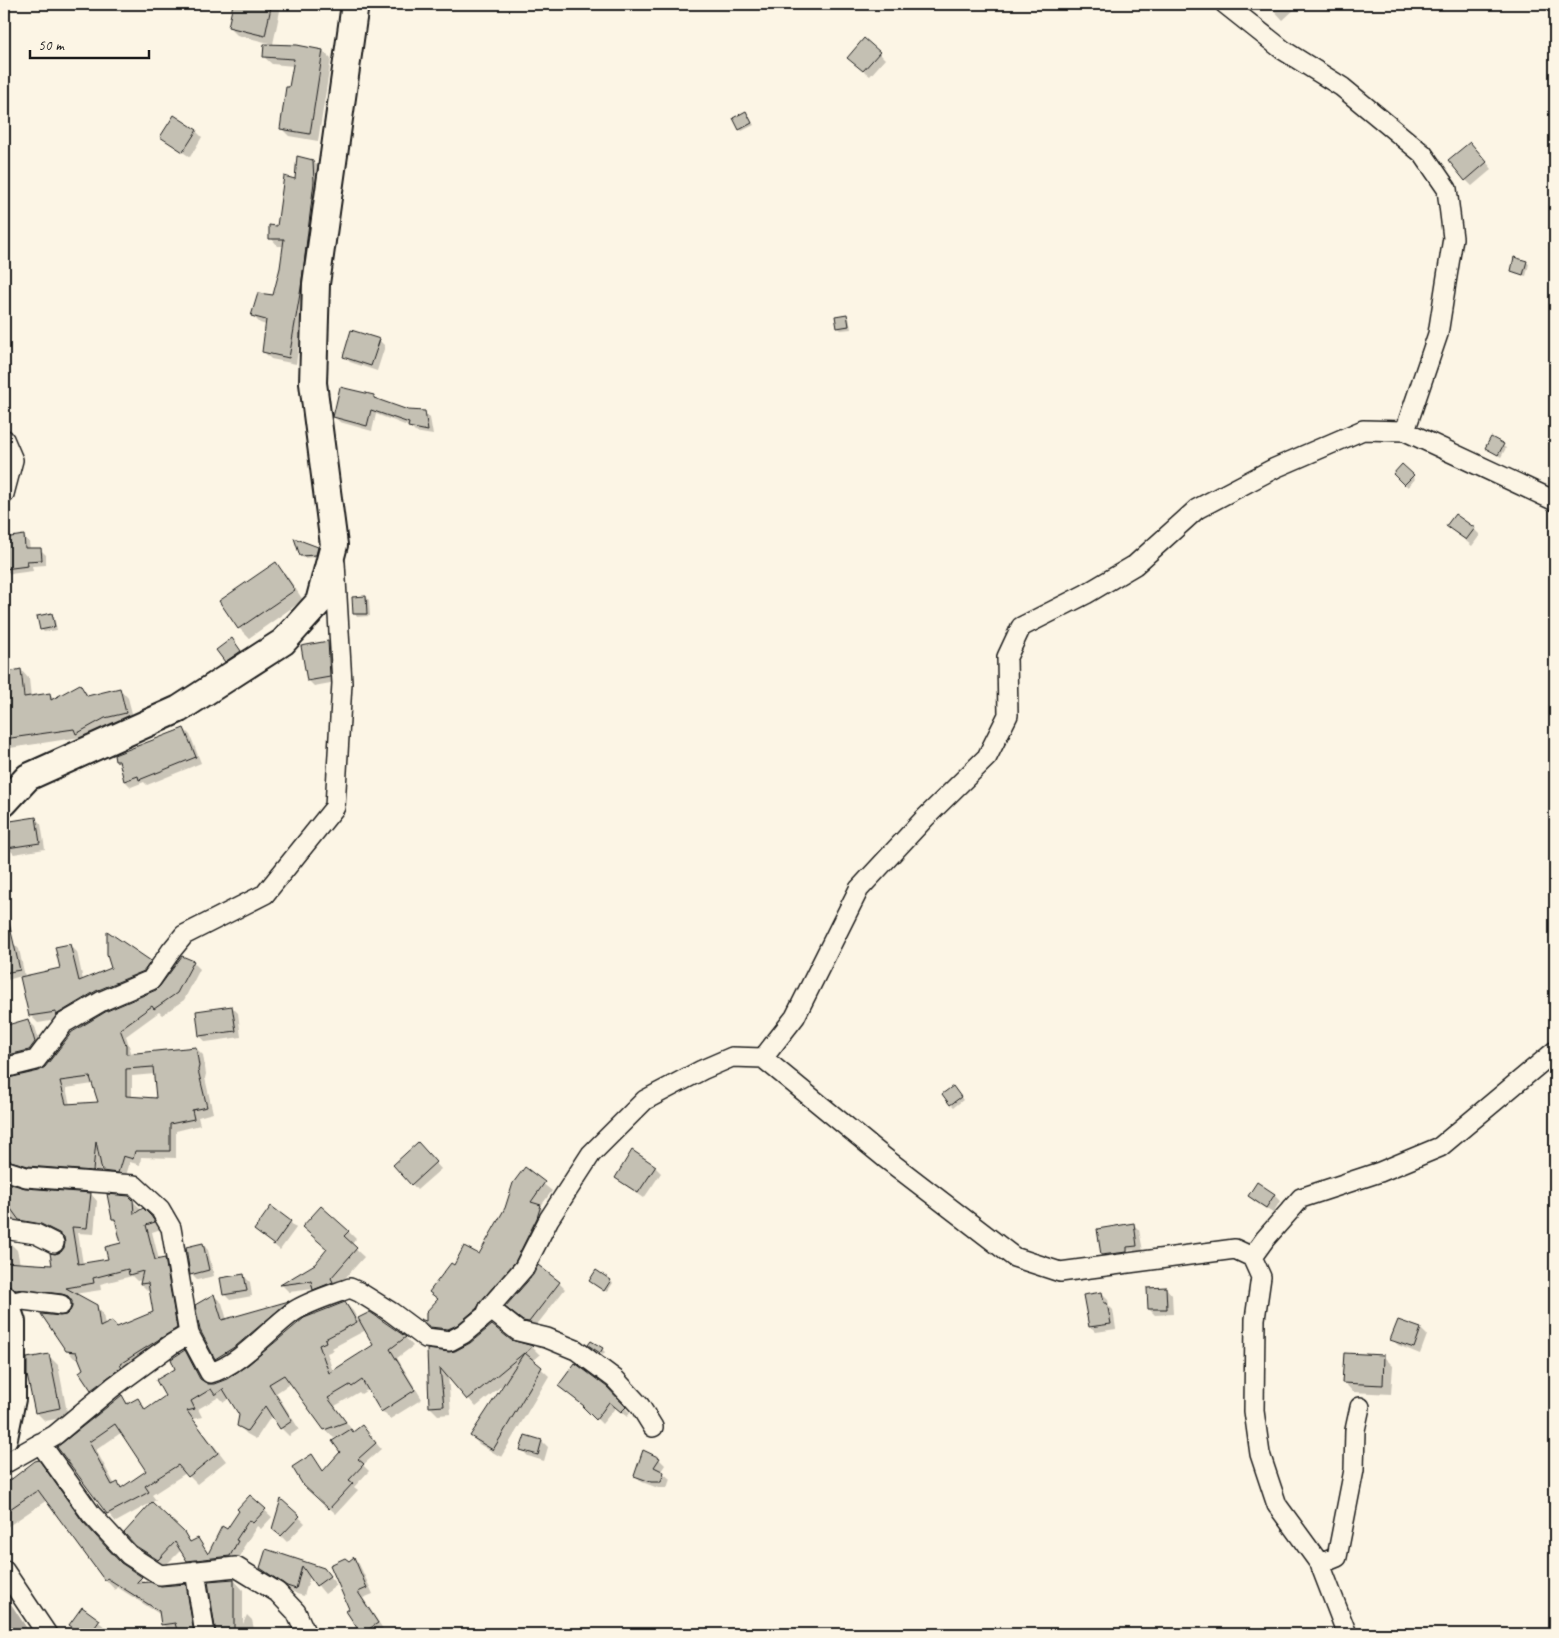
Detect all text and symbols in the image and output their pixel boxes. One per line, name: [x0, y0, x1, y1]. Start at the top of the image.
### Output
scale bar: [30, 28, 149, 60]
text: 50 m: [38, 36, 65, 55]

